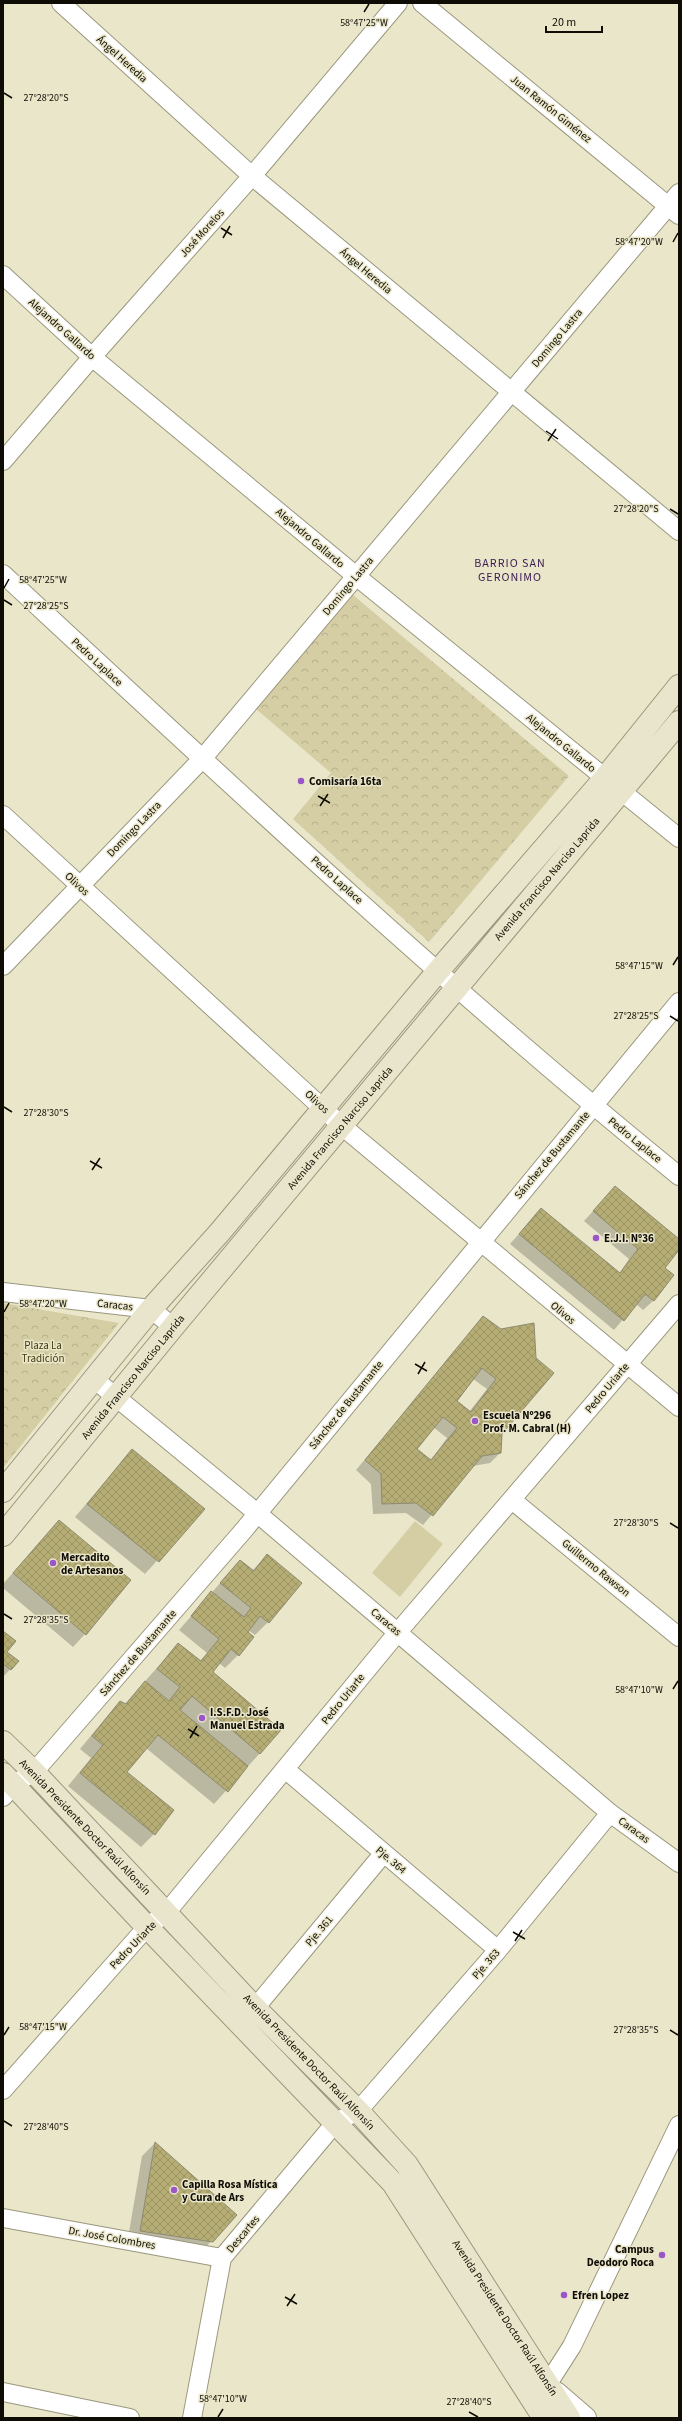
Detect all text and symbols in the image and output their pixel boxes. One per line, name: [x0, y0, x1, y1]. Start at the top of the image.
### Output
scale bar: [546, 8, 602, 34]
text: 20 m: [552, 14, 576, 31]
text: 58°47'25"W: [340, 16, 388, 30]
street label: Ángel Heredia: [93, 32, 151, 86]
street label: Juan Ramón Giménez: [507, 72, 595, 147]
text: 27°28'20"S: [23, 91, 69, 105]
street label: José Morelos: [176, 205, 228, 260]
text: 58°47'20"W: [615, 235, 663, 249]
street label: Ángel Heredia: [337, 245, 395, 297]
street label: Alejandro Gallardo: [25, 295, 99, 363]
street label: Domingo Lastra: [528, 306, 586, 370]
text: 27°28'20"S: [613, 502, 659, 516]
street label: Alejandro Gallardo: [272, 505, 348, 571]
street label: Domingo Lastra: [319, 554, 377, 618]
district label: BARRIO SAN GERONIMO: [474, 555, 546, 586]
text: 58°47'25"W: [19, 573, 67, 587]
text: 27°28'25"S: [23, 599, 69, 613]
street label: Pedro Laplace: [68, 634, 126, 690]
street label: Alejandro Gallardo: [523, 710, 599, 776]
place label: Comisaría 16ta: [309, 774, 382, 789]
marker: Comisaría 16ta: [296, 776, 306, 786]
street label: Domingo Lastra: [104, 798, 164, 860]
street label: Avenida Francisco Narciso Laprida: [491, 814, 603, 944]
street label: Pedro Laplace: [308, 853, 367, 908]
street label: Olivos: [61, 869, 93, 899]
text: 58°47'15"W: [615, 959, 663, 973]
text: 27°28'25"S: [613, 1009, 659, 1023]
street label: Avenida Francisco Narciso Laprida: [284, 1063, 396, 1193]
street label: Olivos: [301, 1087, 333, 1117]
text: 27°28'30"S: [23, 1106, 69, 1120]
street label: Sánchez de Bustamante: [511, 1108, 593, 1202]
street label: Pedro Laplace: [605, 1114, 665, 1167]
place label: E.J.I. Nº36: [604, 1231, 654, 1246]
marker: E.J.I. Nº36: [591, 1233, 601, 1243]
street label: Caracas: [96, 1296, 134, 1314]
text: 58°47'20"W: [19, 1297, 67, 1311]
street label: Olivos: [547, 1298, 579, 1328]
street label: Avenida Francisco Narciso Laprida: [78, 1311, 188, 1443]
park label: Plaza La Tradición: [22, 1338, 65, 1366]
street label: Sánchez de Bustamante: [306, 1357, 387, 1453]
street label: Pedro Uriarte: [582, 1359, 633, 1416]
place label: Escuela Nº296 Prof. M. Cabral (H): [483, 1408, 571, 1436]
marker: Escuela Nº296 Prof. M. Cabral (H): [470, 1416, 480, 1426]
text: 27°28'30"S: [613, 1516, 659, 1530]
street label: Guillermo Rawson: [559, 1536, 633, 1600]
place label: Mercadito de Artesanos: [61, 1550, 124, 1578]
marker: Mercadito de Artesanos: [48, 1558, 58, 1568]
street label: Caracas: [367, 1605, 405, 1640]
street label: Sánchez de Bustamante: [96, 1606, 180, 1699]
text: 27°28'35"S: [23, 1613, 69, 1627]
street label: Pedro Uriarte: [318, 1670, 368, 1728]
text: 58°47'10"W: [615, 1683, 663, 1697]
place label: I.S.F.D. José Manuel Estrada: [210, 1705, 285, 1733]
marker: I.S.F.D. José Manuel Estrada: [197, 1713, 207, 1723]
street label: Avenida Presidente Doctor Raúl Alfonsín: [16, 1756, 154, 1898]
street label: Caracas: [615, 1813, 653, 1847]
street label: Pje. 364: [372, 1843, 410, 1878]
street label: Pje. 361: [302, 1912, 336, 1950]
street label: Pedro Uriarte: [106, 1917, 160, 1972]
street label: Pje. 363: [469, 1946, 503, 1982]
street label: Avenida Presidente Doctor Raúl Alfonsín: [240, 1991, 378, 2133]
text: 58°47'15"W: [19, 2020, 67, 2034]
text: 27°28'35"S: [613, 2023, 659, 2037]
text: 27°28'40"S: [23, 2120, 69, 2134]
place label: Capilla Rosa Mística y Cura de Ars: [182, 2177, 278, 2205]
marker: Capilla Rosa Mística y Cura de Ars: [169, 2185, 179, 2195]
street label: Descartes: [223, 2212, 263, 2256]
street label: Dr. José Colombres: [67, 2223, 157, 2253]
street label: Avenida Presidente Doctor Raúl Alfonsín: [449, 2237, 561, 2399]
place label: Campus Deodoro Roca: [587, 2242, 654, 2270]
marker: Campus Deodoro Roca: [657, 2250, 667, 2260]
place label: Efren Lopez: [572, 2288, 629, 2303]
marker: Efren Lopez: [559, 2290, 569, 2300]
text: 58°47'10"W: [199, 2392, 247, 2406]
text: 27°28'40"S: [446, 2395, 492, 2409]

